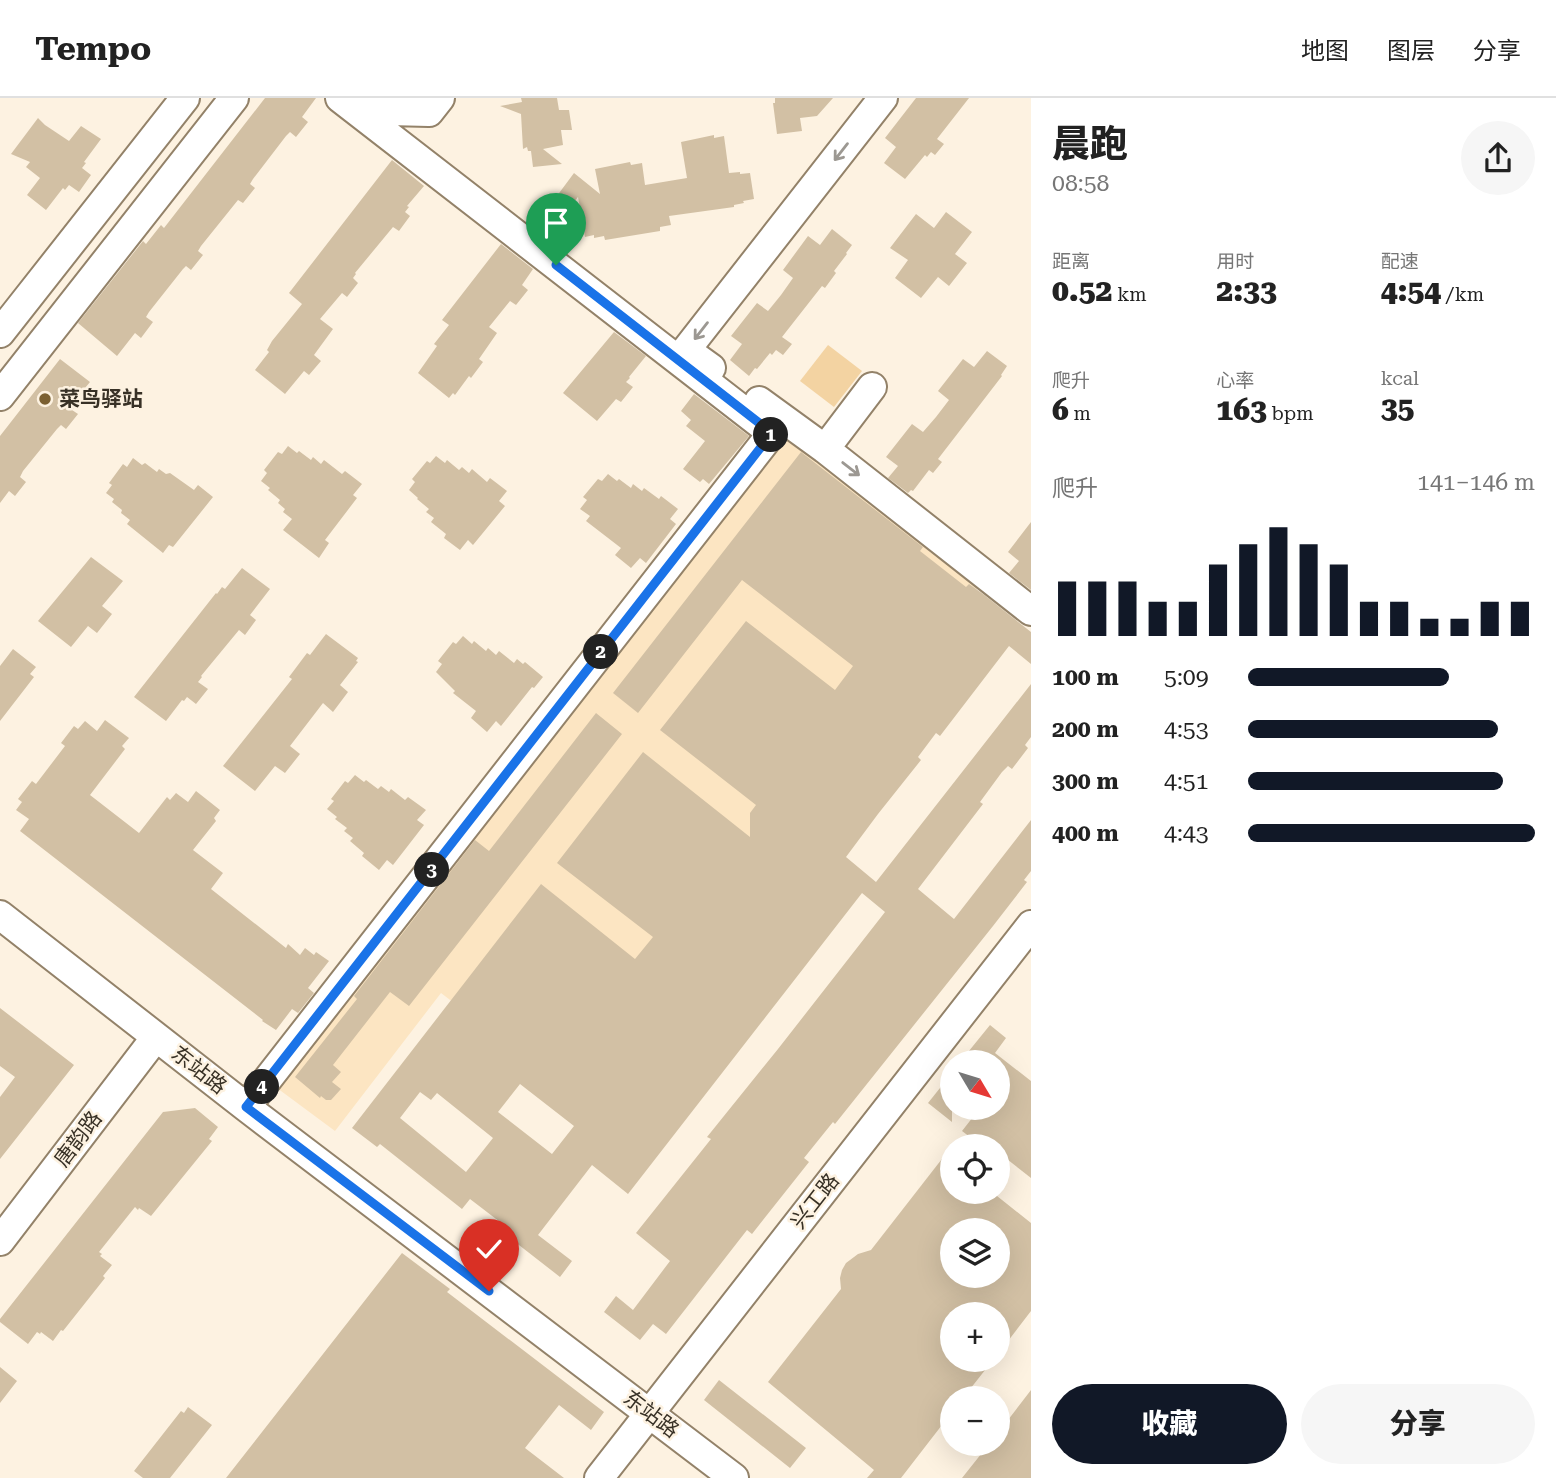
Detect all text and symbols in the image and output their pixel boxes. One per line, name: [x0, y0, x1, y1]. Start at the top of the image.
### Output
text: Tempo: [35, 29, 151, 68]
text: 地图: [1301, 37, 1349, 65]
text: 图层: [1387, 37, 1435, 65]
text: 分享: [1473, 37, 1521, 65]
button: share: [1461, 121, 1535, 195]
text: 晨跑: [1052, 122, 1128, 166]
one-way arrow: [833, 142, 848, 160]
text: 08:58: [1052, 170, 1109, 197]
pin: [526, 193, 586, 265]
icon: arrive: [537, 204, 575, 242]
text: 距离: [1052, 250, 1090, 273]
text: 用时: [1216, 250, 1254, 273]
text: 配速: [1381, 250, 1419, 273]
text: 0.52: [1052, 273, 1112, 308]
text: 2:33: [1216, 273, 1277, 308]
text: 4:54: [1381, 273, 1441, 308]
text: km: [1112, 283, 1147, 306]
text: /km: [1441, 283, 1484, 306]
one-way arrow: [693, 321, 708, 340]
text: kcal: [1381, 367, 1419, 390]
text: 爬升: [1052, 369, 1090, 392]
text: 心率: [1216, 369, 1254, 392]
place label: 菜鸟驿站: [59, 387, 143, 411]
text: 35: [1381, 390, 1414, 425]
marker: 菜鸟驿站: [37, 391, 53, 407]
text: 6: [1052, 392, 1069, 427]
text: 163: [1216, 392, 1267, 427]
text: m: [1069, 402, 1091, 425]
text: bpm: [1267, 402, 1314, 425]
pin: 1: [754, 418, 788, 452]
text: 1: [765, 423, 776, 446]
one-way arrow: [841, 462, 860, 477]
text: 141–146 m: [1417, 469, 1535, 496]
text: 爬升: [1052, 475, 1098, 502]
pin: 2: [584, 634, 618, 670]
text: 2: [595, 640, 606, 663]
text: 100 m: [1052, 664, 1119, 691]
text: 5:09: [1164, 664, 1209, 691]
text: 200 m: [1052, 716, 1119, 743]
text: 4:53: [1164, 716, 1209, 743]
text: 300 m: [1052, 768, 1119, 795]
text: 4:51: [1164, 768, 1209, 795]
text: 400 m: [1052, 820, 1119, 847]
text: 4:43: [1164, 820, 1209, 847]
pin: 3: [414, 852, 450, 888]
text: 3: [426, 858, 437, 881]
street label: 东站路: [167, 1041, 231, 1099]
north arrow: [940, 1050, 1010, 1120]
map controls: [940, 1050, 1010, 1456]
pin: 4: [244, 1070, 280, 1104]
text: 4: [256, 1075, 267, 1098]
street label: 唐韵路: [49, 1107, 107, 1171]
button: locate: [940, 1134, 1010, 1204]
street label: 兴工路: [786, 1169, 844, 1233]
button: layers: [940, 1218, 1010, 1288]
pin: [459, 1219, 519, 1291]
icon: check: [470, 1230, 508, 1268]
button: +: [940, 1302, 1010, 1372]
button: 收藏: [1052, 1384, 1287, 1464]
button: 分享: [1301, 1384, 1535, 1464]
street label: 东站路: [619, 1385, 683, 1443]
button: −: [940, 1386, 1010, 1456]

